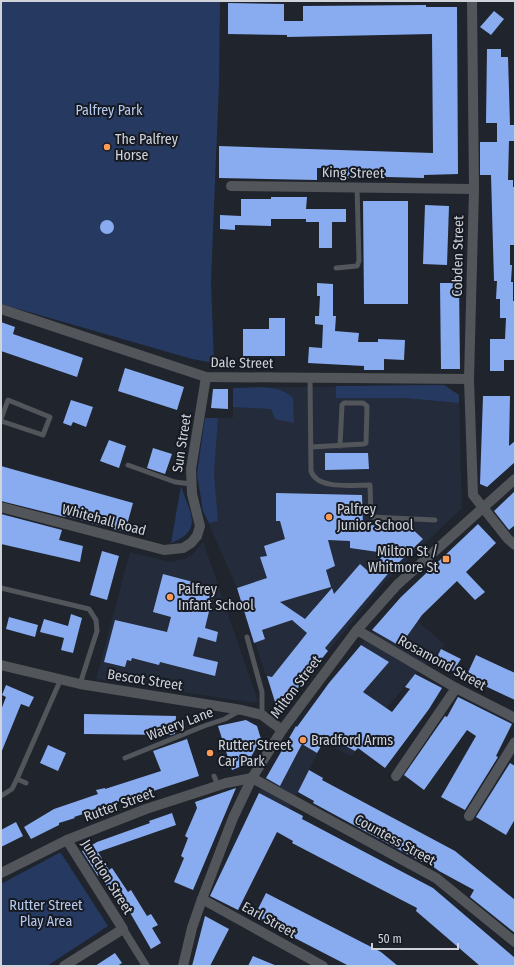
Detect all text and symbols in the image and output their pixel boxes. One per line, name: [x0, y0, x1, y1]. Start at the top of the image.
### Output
park label: Palfrey Park: [75, 102, 143, 119]
place label: The Palfrey Horse: [115, 131, 179, 164]
marker: The Palfrey Horse: [102, 142, 112, 152]
street label: King Street: [322, 164, 385, 182]
street label: Cobden Street: [449, 215, 467, 297]
street label: Dale Street: [210, 354, 274, 372]
street label: Sun Street: [169, 412, 195, 474]
street label: Whitehall Road: [60, 501, 148, 539]
place label: Palfrey Junior School: [337, 501, 414, 534]
marker: Palfrey Junior School: [324, 512, 334, 522]
place label: Milton St / Whitmore St: [368, 543, 438, 576]
marker: Milton St / Whitmore St: [441, 554, 451, 564]
place label: Palfrey Infant School: [178, 581, 254, 614]
marker: Palfrey Infant School: [165, 592, 175, 602]
street label: Rosamond Street: [395, 632, 489, 694]
street label: Milton Street: [267, 652, 325, 722]
street label: Bescot Street: [106, 666, 184, 694]
street label: Watery Lane: [144, 704, 216, 744]
place label: Bradford Arms: [311, 732, 393, 749]
marker: Bradford Arms: [298, 735, 308, 745]
place label: Rutter Street Car Park: [218, 737, 292, 770]
marker: Rutter Street Car Park: [205, 748, 215, 758]
street label: Rutter Street: [82, 784, 157, 826]
street label: Countess Street: [352, 811, 439, 869]
street label: Junction Street: [77, 836, 137, 918]
park label: Rutter Street Play Area: [9, 897, 83, 930]
street label: Earl Street: [239, 898, 300, 942]
scale bar: [372, 925, 458, 951]
text: 50 m: [378, 932, 402, 946]

